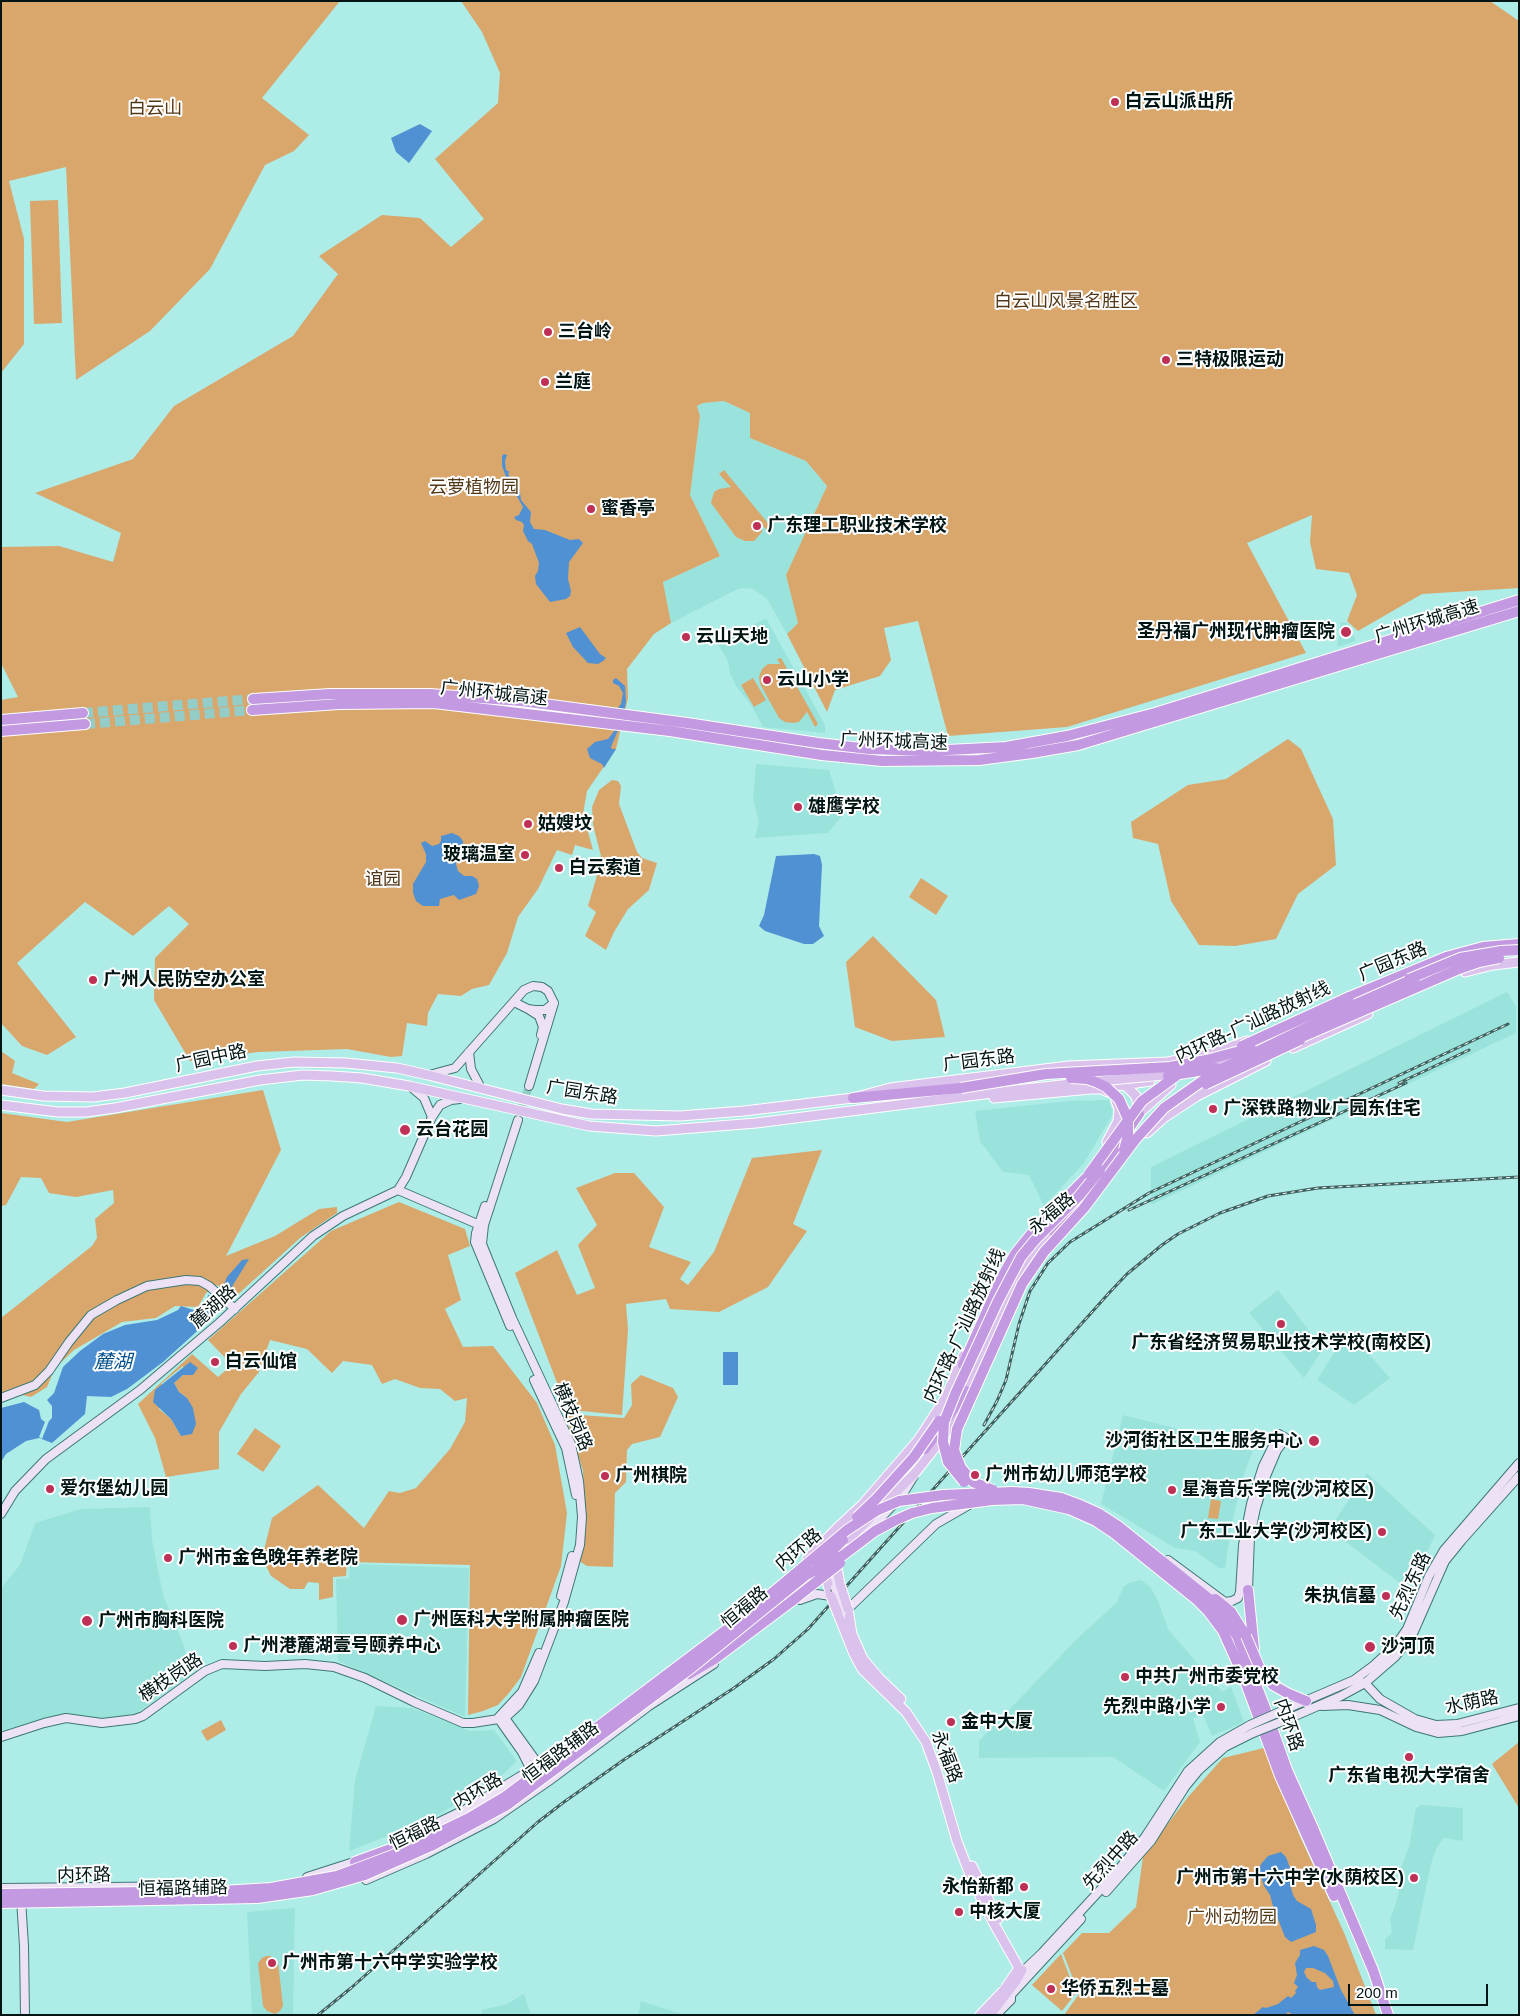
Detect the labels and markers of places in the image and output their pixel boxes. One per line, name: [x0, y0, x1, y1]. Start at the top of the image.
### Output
place label: 白云山派出所: [1125, 91, 1233, 113]
marker: 白云山派出所: [1109, 96, 1121, 108]
place label: 三台岭: [558, 321, 612, 343]
marker: 三台岭: [542, 326, 554, 338]
place label: 三特极限运动: [1176, 349, 1284, 371]
marker: 三特极限运动: [1160, 354, 1172, 366]
place label: 兰庭: [555, 371, 591, 393]
marker: 兰庭: [539, 376, 551, 388]
place label: 蜜香亭: [601, 498, 655, 520]
marker: 蜜香亭: [585, 503, 597, 515]
place label: 广东理工职业技术学校: [767, 515, 947, 537]
marker: 广东理工职业技术学校: [751, 520, 763, 532]
place label: 圣丹福广州现代肿瘤医院: [1137, 621, 1335, 643]
marker: 圣丹福广州现代肿瘤医院: [1339, 625, 1353, 639]
place label: 云山天地: [696, 626, 768, 648]
marker: 云山天地: [680, 631, 692, 643]
place label: 云山小学: [777, 669, 849, 691]
marker: 云山小学: [761, 674, 773, 686]
place label: 雄鹰学校: [808, 796, 880, 818]
marker: 雄鹰学校: [792, 801, 804, 813]
place label: 姑嫂坟: [538, 813, 592, 835]
marker: 姑嫂坟: [522, 818, 534, 830]
place label: 玻璃温室: [443, 844, 515, 866]
marker: 玻璃温室: [519, 849, 531, 861]
place label: 白云索道: [569, 857, 641, 879]
marker: 白云索道: [553, 862, 565, 874]
place label: 广州人民防空办公室: [103, 969, 265, 991]
marker: 广州人民防空办公室: [87, 974, 99, 986]
place label: 广深铁路物业广园东住宅: [1223, 1098, 1421, 1120]
marker: 广深铁路物业广园东住宅: [1207, 1103, 1219, 1115]
place label: 云台花园: [416, 1119, 488, 1141]
marker: 云台花园: [398, 1123, 412, 1137]
marker: 广东省经济贸易职业技术学校(南校区): [1275, 1318, 1287, 1330]
place label: 广东省经济贸易职业技术学校(南校区): [1131, 1332, 1431, 1354]
place label: 白云仙馆: [225, 1351, 297, 1373]
marker: 白云仙馆: [209, 1356, 221, 1368]
place label: 沙河街社区卫生服务中心: [1105, 1430, 1303, 1452]
marker: 沙河街社区卫生服务中心: [1307, 1434, 1321, 1448]
place label: 广州市幼儿师范学校: [985, 1464, 1147, 1486]
place label: 广州棋院: [615, 1465, 687, 1487]
marker: 广州市幼儿师范学校: [969, 1469, 981, 1481]
marker: 广州棋院: [599, 1470, 611, 1482]
place label: 爱尔堡幼儿园: [60, 1478, 168, 1500]
place label: 星海音乐学院(沙河校区): [1182, 1479, 1374, 1501]
marker: 爱尔堡幼儿园: [44, 1483, 56, 1495]
marker: 星海音乐学院(沙河校区): [1166, 1484, 1178, 1496]
place label: 广东工业大学(沙河校区): [1180, 1521, 1372, 1543]
marker: 广东工业大学(沙河校区): [1376, 1526, 1388, 1538]
place label: 广州市金色晚年养老院: [178, 1547, 358, 1569]
marker: 广州市金色晚年养老院: [162, 1552, 174, 1564]
place label: 朱执信墓: [1304, 1585, 1376, 1607]
marker: 朱执信墓: [1380, 1590, 1392, 1602]
place label: 广州医科大学附属肿瘤医院: [413, 1609, 629, 1631]
place label: 广州市胸科医院: [98, 1610, 224, 1632]
marker: 广州医科大学附属肿瘤医院: [395, 1613, 409, 1627]
marker: 广州市胸科医院: [80, 1614, 94, 1628]
place label: 广州港麓湖壹号颐养中心: [243, 1635, 441, 1657]
place label: 沙河顶: [1381, 1636, 1435, 1658]
marker: 广州港麓湖壹号颐养中心: [227, 1640, 239, 1652]
marker: 沙河顶: [1363, 1640, 1377, 1654]
place label: 中共广州市委党校: [1135, 1666, 1279, 1688]
marker: 中共广州市委党校: [1119, 1671, 1131, 1683]
place label: 先烈中路小学: [1103, 1696, 1211, 1718]
marker: 先烈中路小学: [1215, 1701, 1227, 1713]
place label: 金中大厦: [961, 1711, 1033, 1733]
marker: 金中大厦: [945, 1716, 957, 1728]
marker: 广东省电视大学宿舍: [1403, 1751, 1415, 1763]
place label: 广东省电视大学宿舍: [1328, 1765, 1490, 1787]
place label: 广州市第十六中学(水荫校区): [1176, 1867, 1404, 1889]
marker: 广州市第十六中学(水荫校区): [1408, 1872, 1420, 1884]
place label: 永怡新都: [942, 1876, 1014, 1898]
marker: 永怡新都: [1018, 1881, 1030, 1893]
place label: 中核大厦: [969, 1901, 1041, 1923]
marker: 中核大厦: [953, 1906, 965, 1918]
place label: 广州市第十六中学实验学校: [282, 1952, 498, 1974]
marker: 广州市第十六中学实验学校: [266, 1957, 278, 1969]
place label: 华侨五烈士墓: [1061, 1978, 1169, 2000]
marker: 华侨五烈士墓: [1045, 1983, 1057, 1995]

